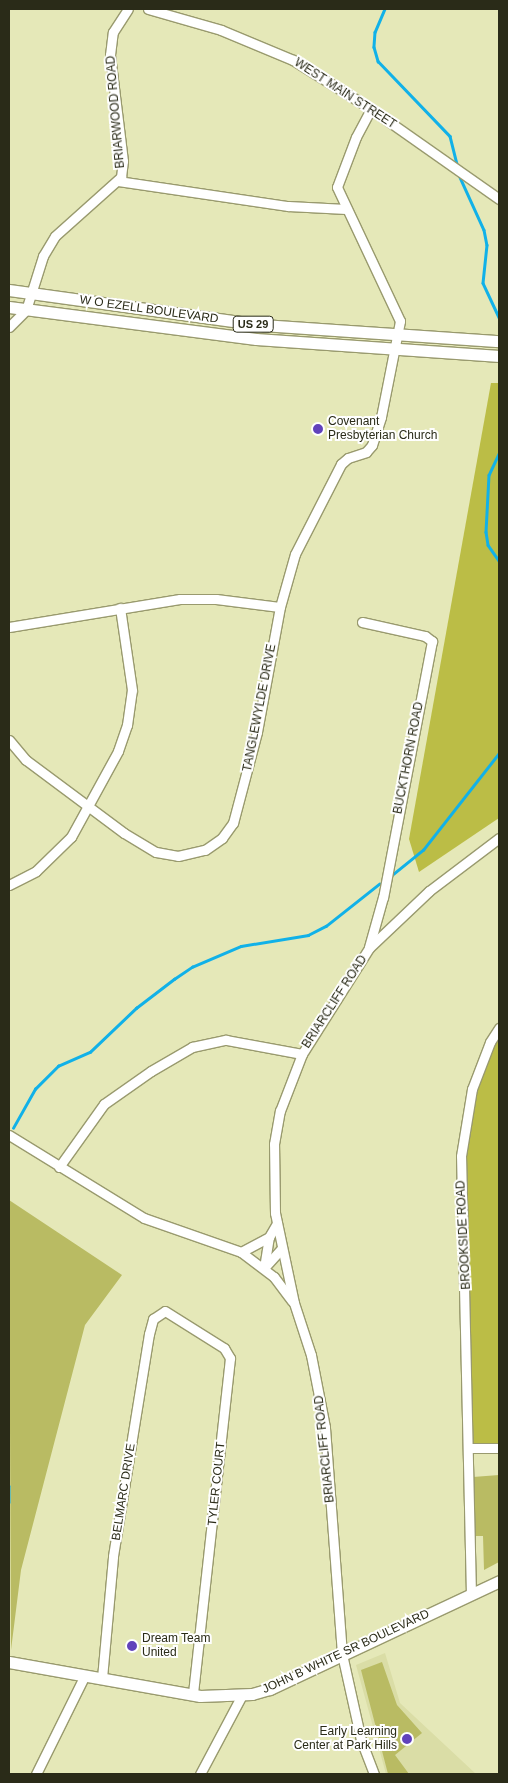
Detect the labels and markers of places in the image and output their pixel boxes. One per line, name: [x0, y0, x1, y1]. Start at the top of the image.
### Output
place label: Covenant Presbyterian Church: [328, 415, 437, 443]
marker: Covenant Presbyterian Church: [312, 423, 324, 435]
place label: Dream Team United: [142, 1632, 211, 1660]
marker: Dream Team United: [126, 1640, 138, 1652]
place label: Early Learning Center at Park Hills: [294, 1725, 397, 1753]
marker: Early Learning Center at Park Hills: [401, 1733, 413, 1745]

